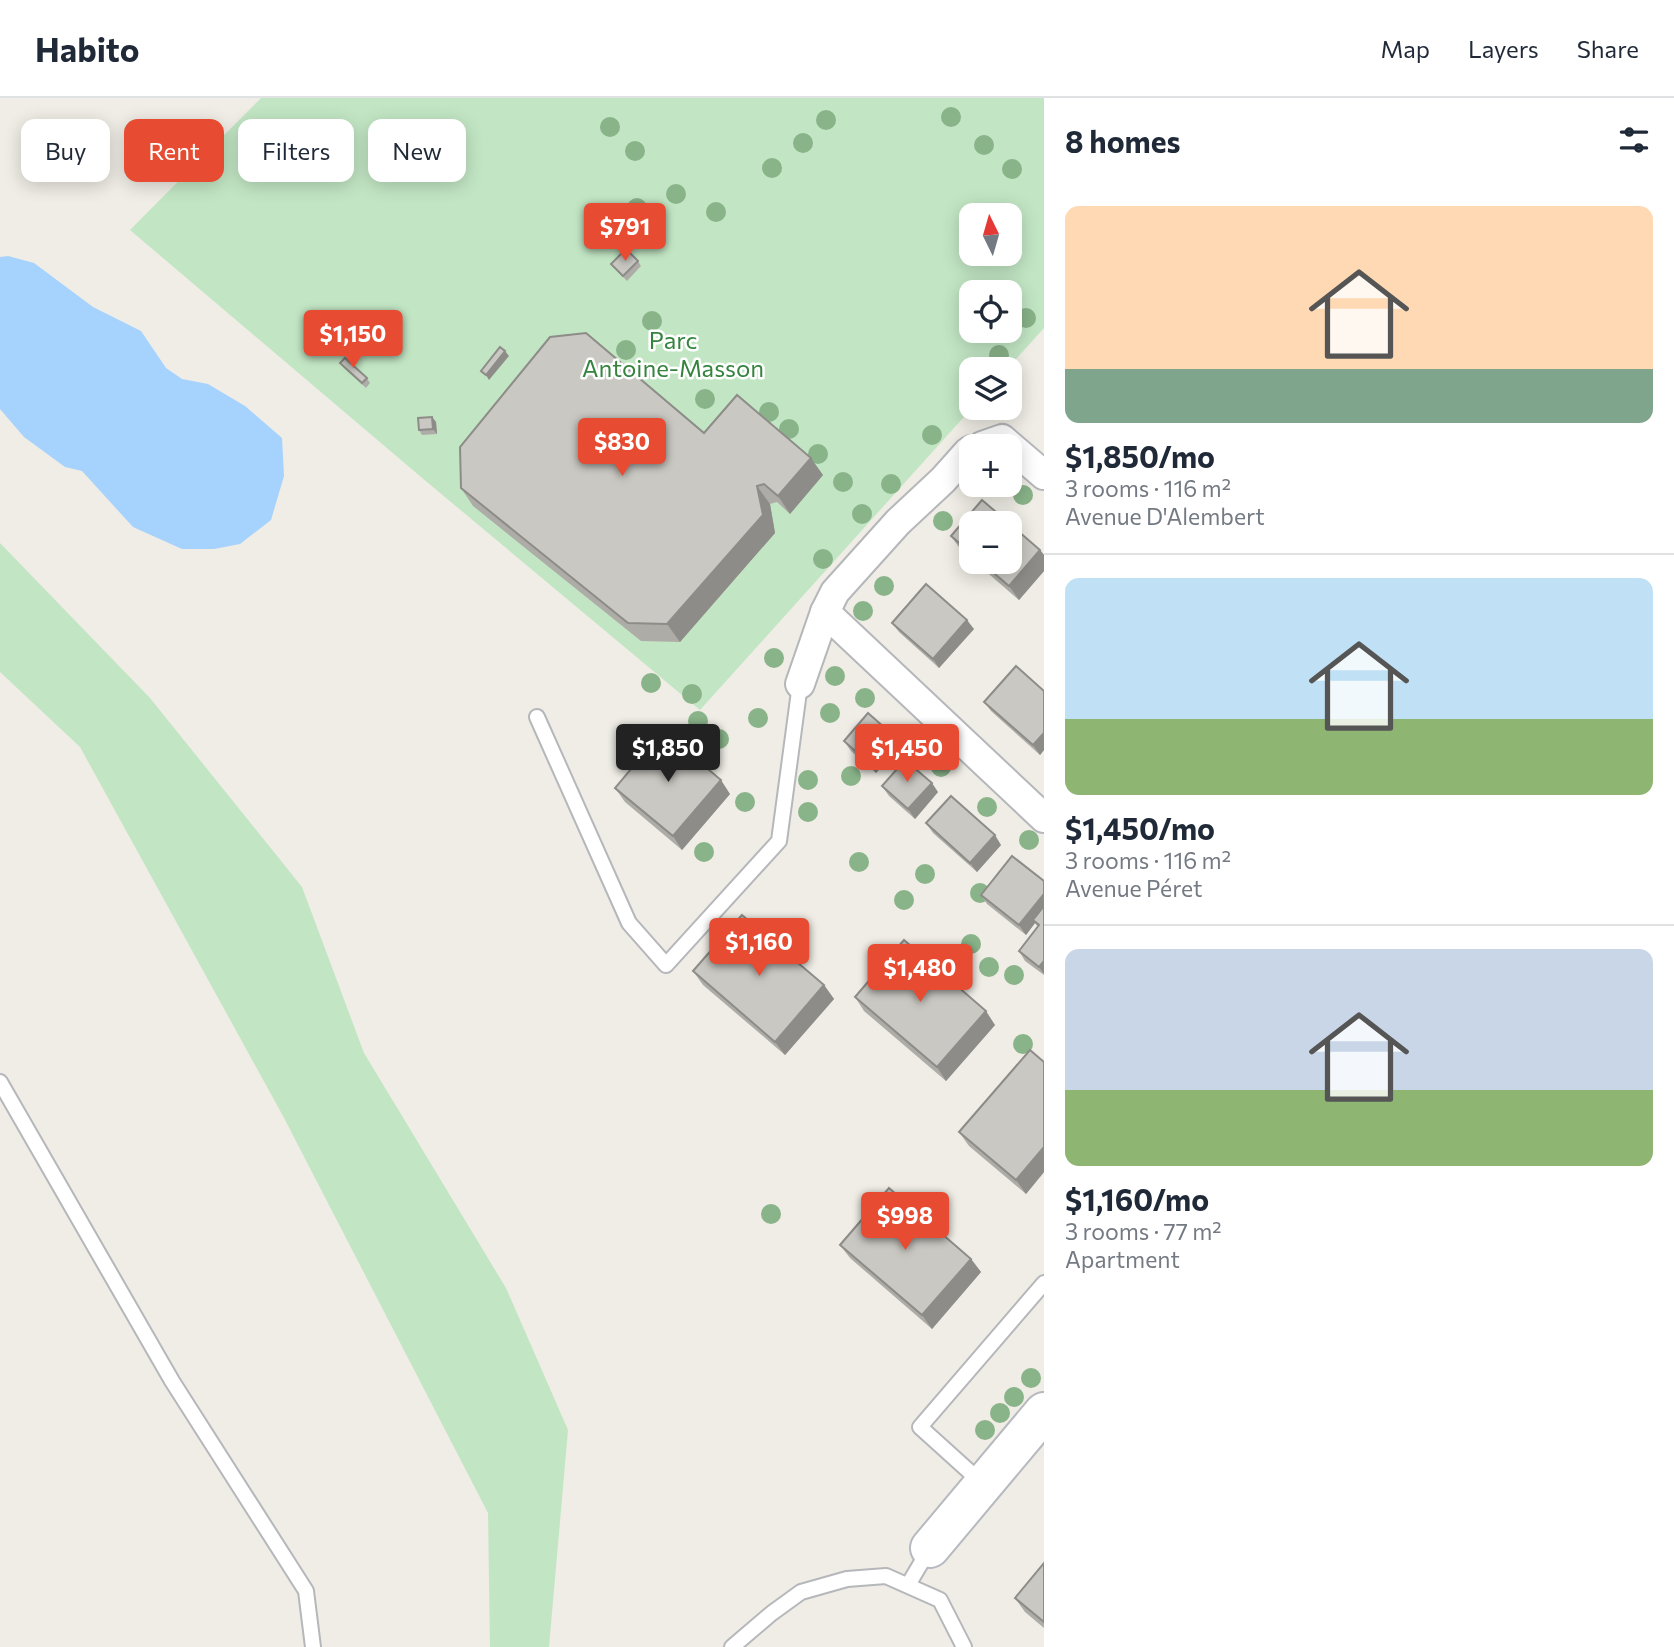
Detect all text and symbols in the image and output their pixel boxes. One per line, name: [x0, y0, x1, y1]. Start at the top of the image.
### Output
text: Habito: [35, 28, 139, 69]
text: Map: [1381, 34, 1430, 63]
text: Layers: [1468, 34, 1539, 63]
text: Share: [1577, 34, 1639, 63]
chip: Buy: [21, 119, 110, 182]
chip: Rent: [124, 119, 224, 182]
chip: Filters: [238, 119, 354, 182]
chip: New: [368, 119, 466, 182]
icon: filters: [1615, 121, 1653, 159]
text: 8 homes: [1065, 122, 1181, 159]
north arrow: [959, 203, 1022, 266]
map controls: [959, 203, 1022, 574]
pin: $791: [584, 204, 666, 263]
text: $791: [600, 212, 650, 240]
icon: home: [1296, 251, 1422, 377]
button: locate: [959, 280, 1022, 343]
pin: $1,150: [296, 310, 410, 370]
text: $1,150: [320, 319, 386, 347]
park label: Parc Antoine-Masson: [582, 325, 764, 382]
button: layers: [959, 357, 1022, 420]
pin: $830: [581, 418, 663, 478]
text: $830: [594, 427, 650, 455]
button: +: [959, 434, 1022, 497]
text: $1,850/mo: [1065, 437, 1215, 474]
text: 3 rooms · 116 m²: [1065, 474, 1231, 502]
text: Avenue D'Alembert: [1065, 502, 1265, 530]
button: −: [959, 511, 1022, 574]
icon: home: [1296, 623, 1422, 749]
pin: $1,850: [611, 724, 725, 784]
pin: $1,450: [850, 724, 964, 784]
text: $1,850: [632, 733, 704, 761]
text: $1,450: [871, 733, 943, 761]
text: $1,450/mo: [1065, 809, 1215, 846]
text: 3 rooms · 116 m²: [1065, 846, 1231, 874]
text: Avenue Péret: [1065, 874, 1202, 902]
pin: $1,160: [702, 918, 816, 978]
text: $1,160: [725, 927, 793, 955]
pin: $1,480: [863, 944, 977, 1004]
text: $1,480: [884, 953, 956, 981]
icon: home: [1296, 994, 1422, 1120]
text: $1,160/mo: [1065, 1180, 1209, 1217]
pin: $998: [864, 1192, 946, 1252]
text: $998: [877, 1201, 933, 1229]
text: 3 rooms · 77 m²: [1065, 1217, 1222, 1245]
text: Apartment: [1065, 1245, 1180, 1273]

